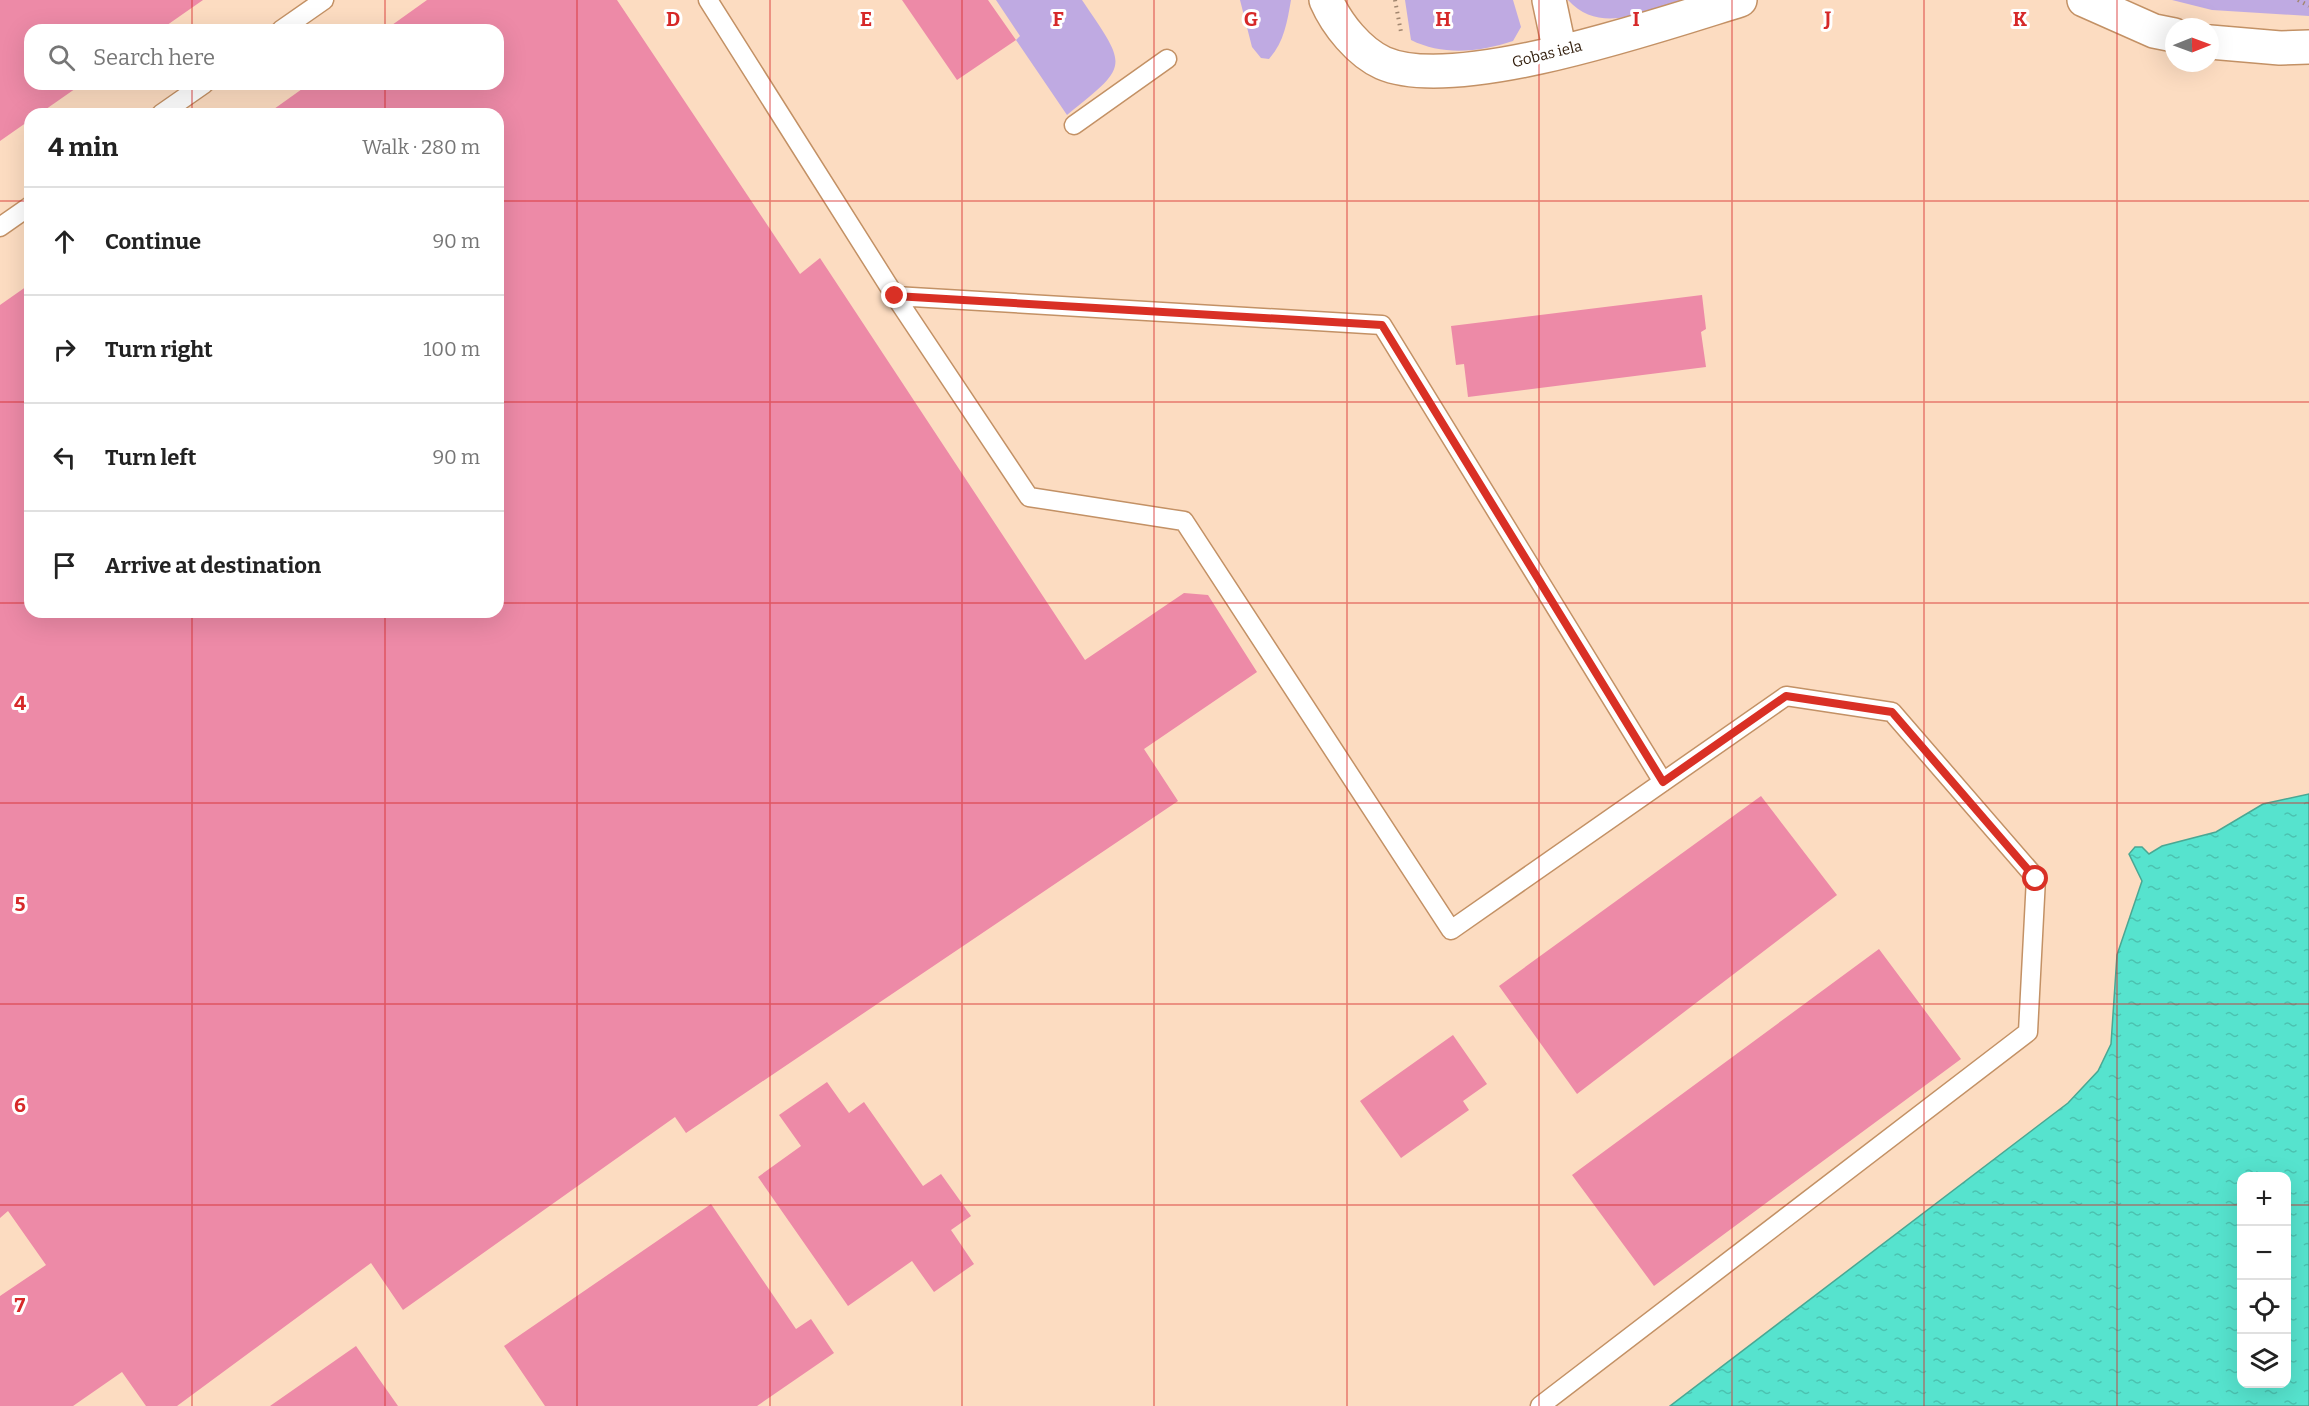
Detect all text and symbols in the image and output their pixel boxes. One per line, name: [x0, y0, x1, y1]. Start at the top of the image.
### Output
text: D: [666, 7, 680, 31]
text: E: [860, 7, 872, 31]
text: F: [1052, 7, 1064, 31]
text: G: [1244, 7, 1258, 31]
text: H: [1435, 7, 1451, 31]
text: I: [1632, 7, 1640, 31]
text: J: [1824, 7, 1832, 31]
text: K: [2013, 7, 2028, 31]
north arrow: [2165, 18, 2219, 72]
search box: [24, 24, 504, 90]
street label: Gobas iela: [1510, 37, 1584, 71]
icon: search: [45, 41, 78, 74]
text: Search here: [93, 44, 215, 71]
text: 4 min: [48, 132, 118, 163]
text: Walk · 280 m: [362, 135, 480, 159]
icon: ahead: [48, 225, 81, 258]
text: Continue: [105, 228, 201, 255]
text: 90 m: [432, 229, 480, 253]
route end: [881, 282, 907, 308]
icon: right: [48, 333, 81, 366]
text: Turn right: [105, 336, 213, 363]
text: 100 m: [423, 337, 480, 361]
icon: left: [48, 441, 81, 474]
text: Turn left: [105, 444, 197, 471]
text: 90 m: [432, 445, 480, 469]
icon: arrive: [48, 549, 81, 582]
text: Arrive at destination: [105, 552, 321, 579]
text: 4: [14, 691, 26, 715]
route start: [2022, 865, 2048, 891]
text: 5: [15, 892, 26, 916]
text: 6: [14, 1093, 26, 1117]
map controls: [2237, 1172, 2291, 1388]
button: +: [2237, 1172, 2291, 1226]
button: −: [2237, 1226, 2291, 1280]
button: locate: [2237, 1280, 2291, 1334]
text: 7: [15, 1293, 26, 1317]
button: layers: [2237, 1334, 2291, 1388]

